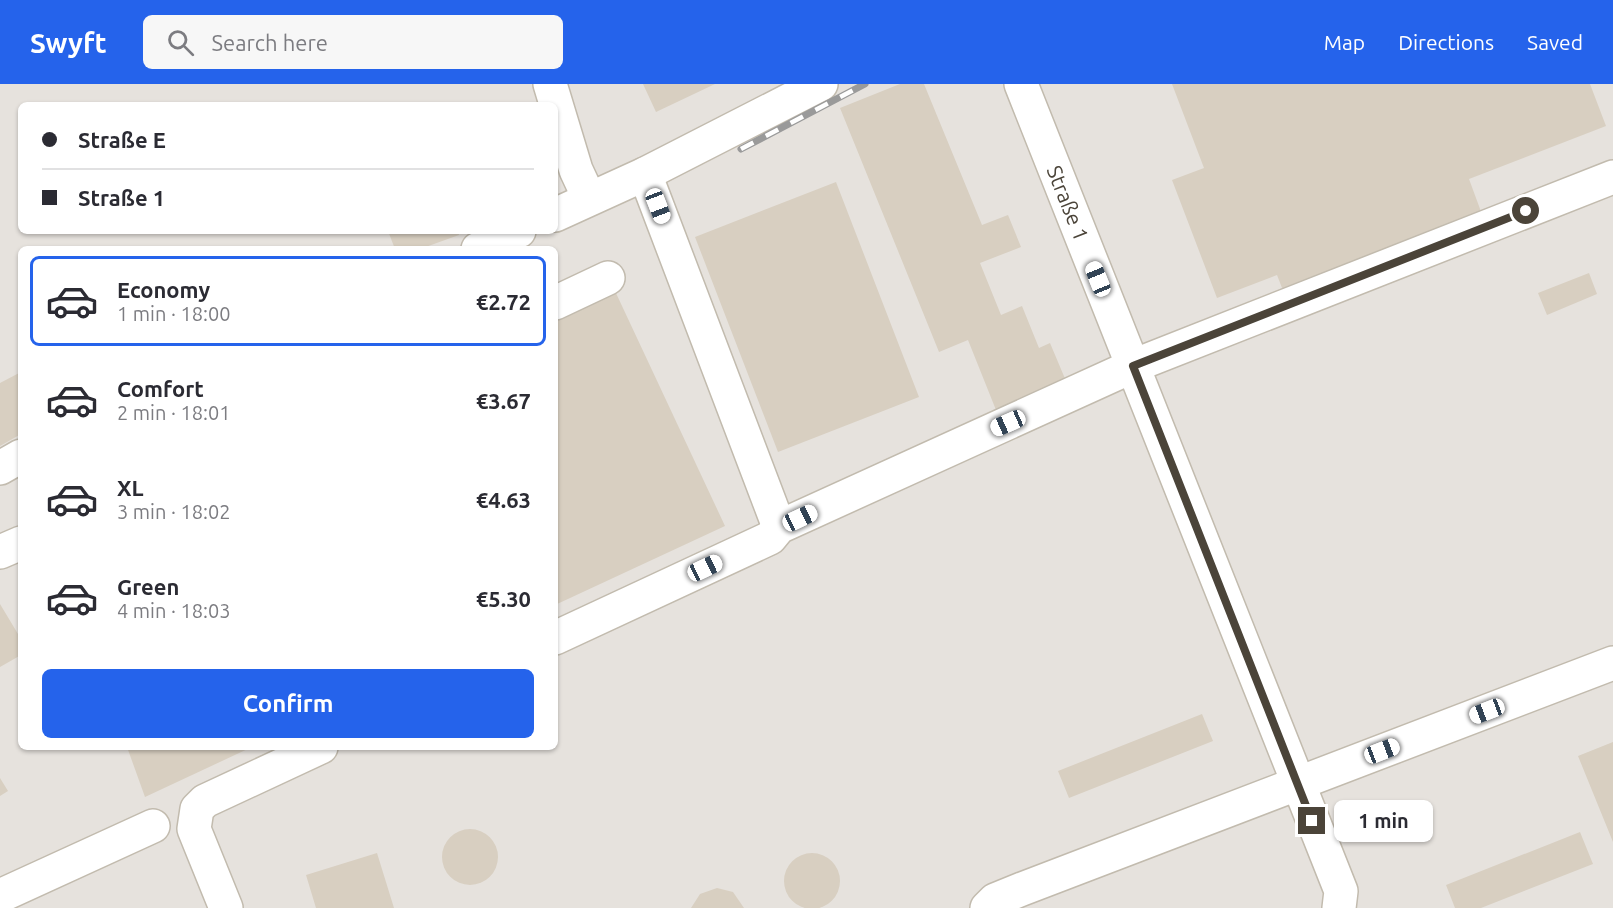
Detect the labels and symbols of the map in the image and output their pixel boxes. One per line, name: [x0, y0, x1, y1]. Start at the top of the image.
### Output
street label: Straße 1: [1042, 162, 1094, 244]
car: [643, 186, 673, 226]
route start: [1512, 197, 1539, 224]
car: [1083, 259, 1113, 299]
car: [988, 407, 1028, 439]
car: [780, 502, 820, 534]
car: [685, 552, 725, 584]
car: [1467, 696, 1507, 726]
car: [1362, 736, 1402, 766]
callout: 1 min: [1333, 800, 1432, 842]
route end: [1298, 807, 1325, 834]

